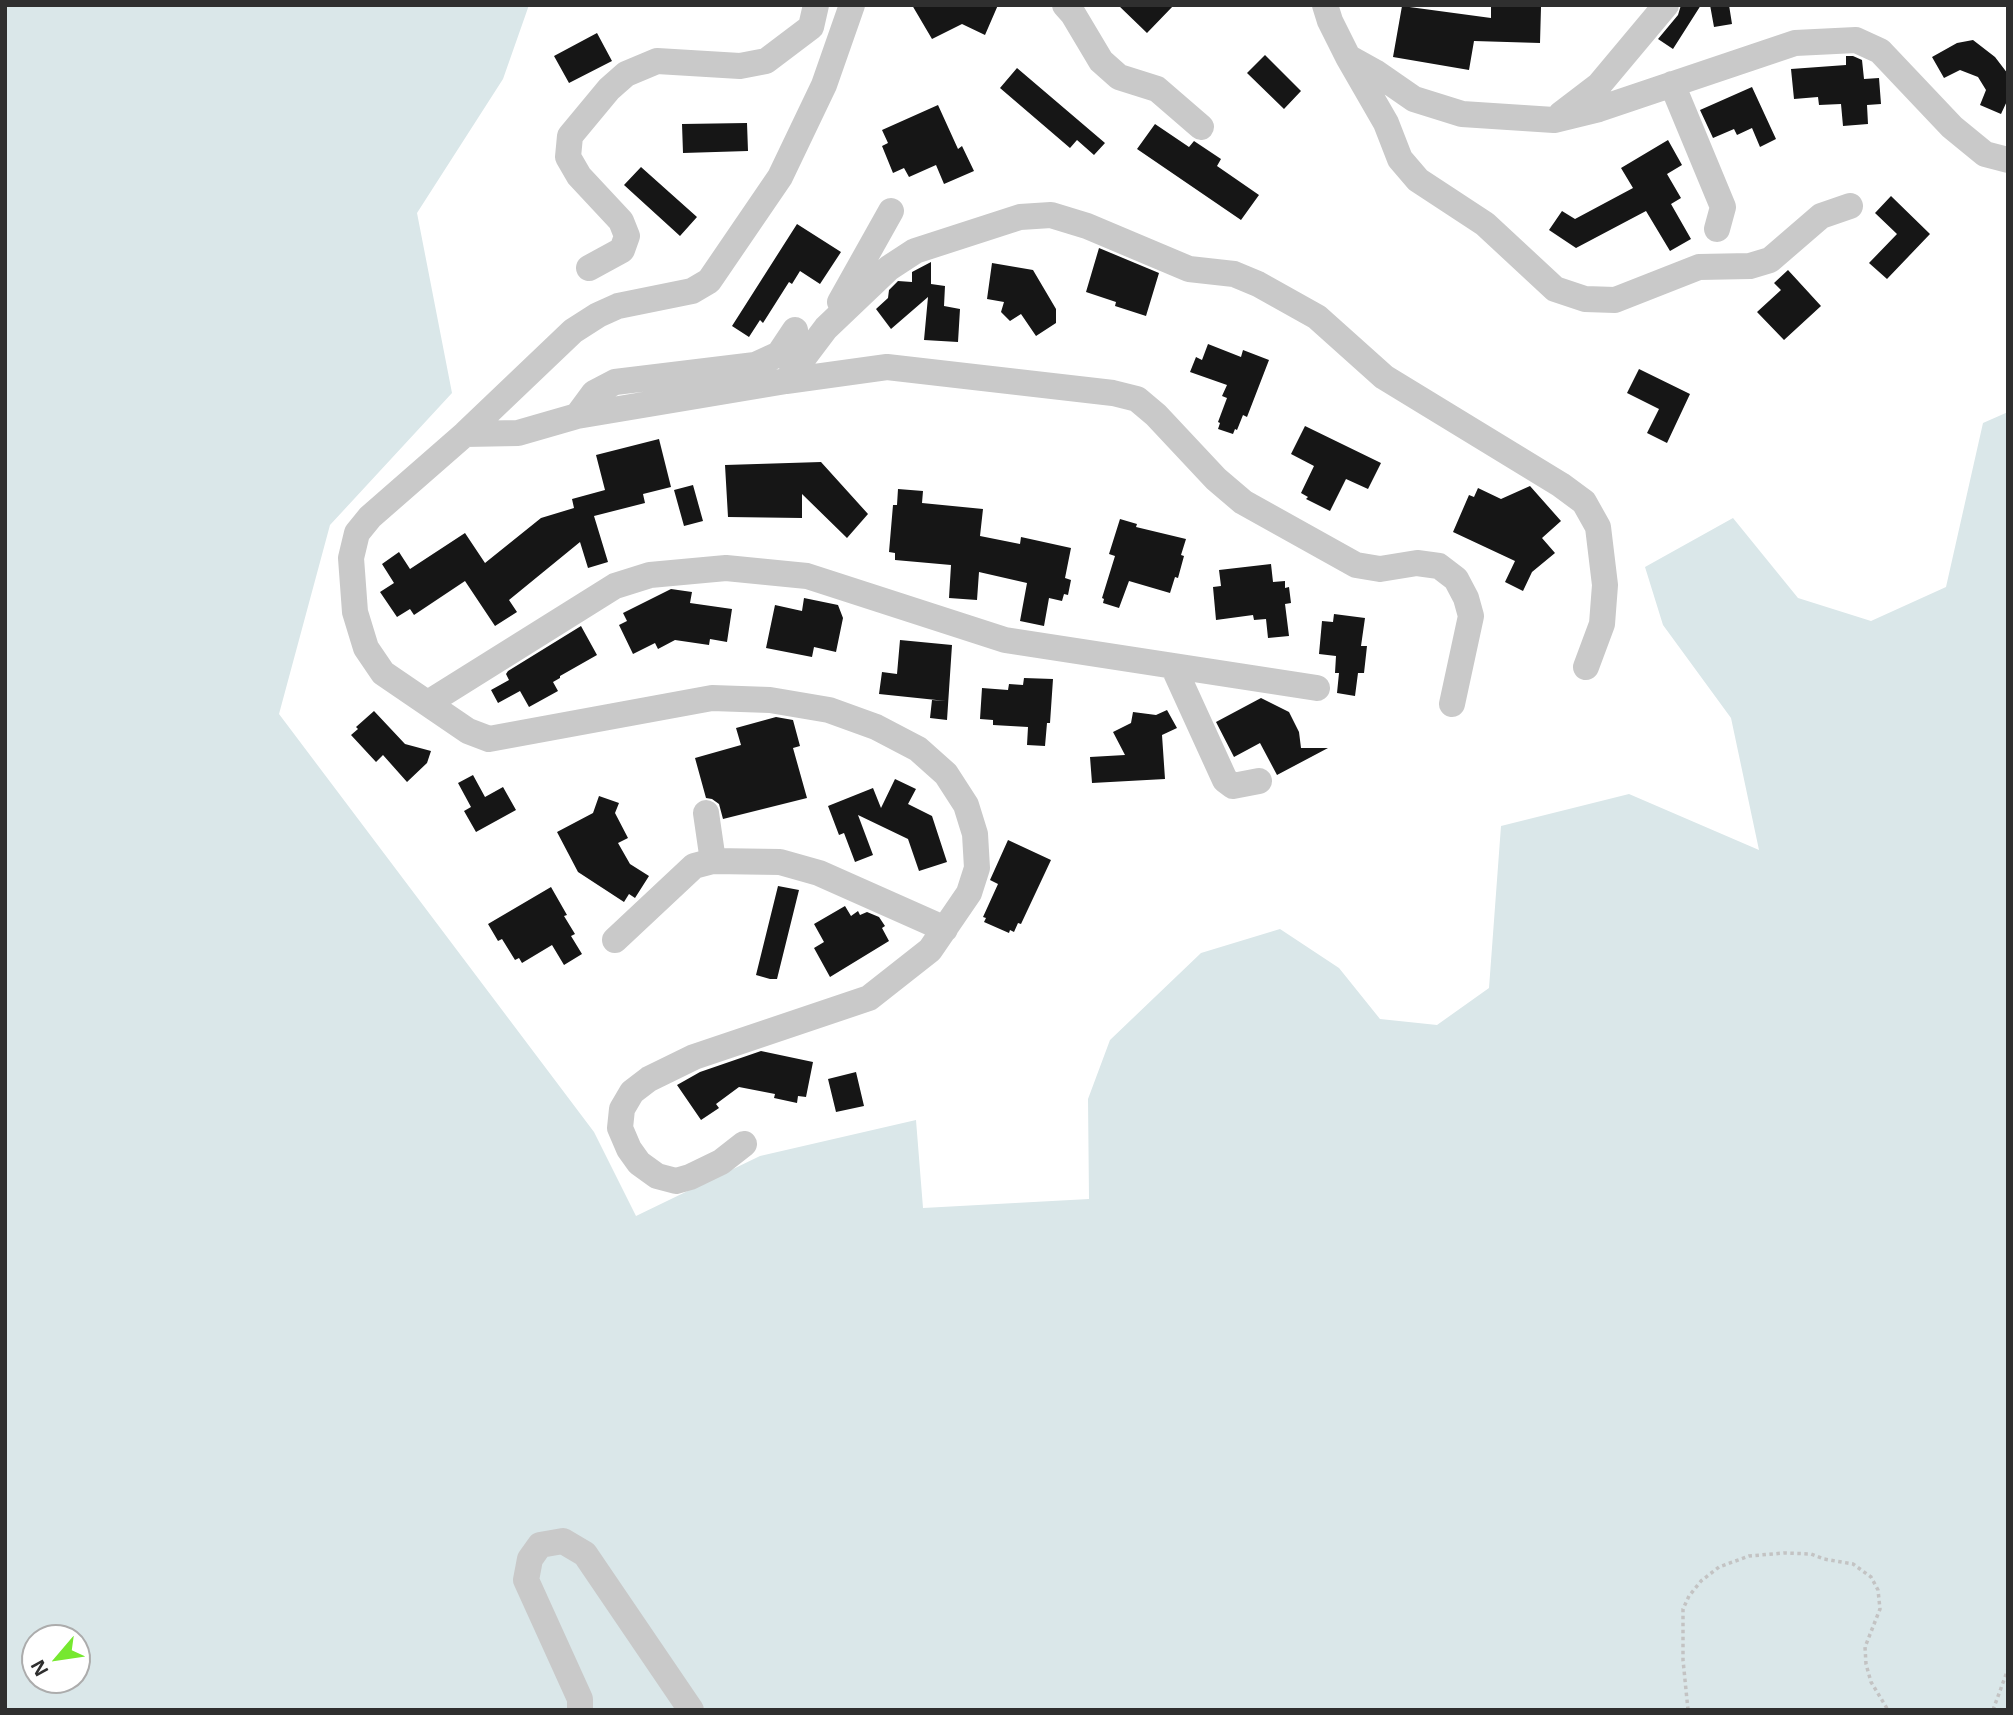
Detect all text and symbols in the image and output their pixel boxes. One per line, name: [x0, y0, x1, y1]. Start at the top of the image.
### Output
north arrow: [21, 1624, 91, 1694]
text: N: [24, 1655, 55, 1681]

